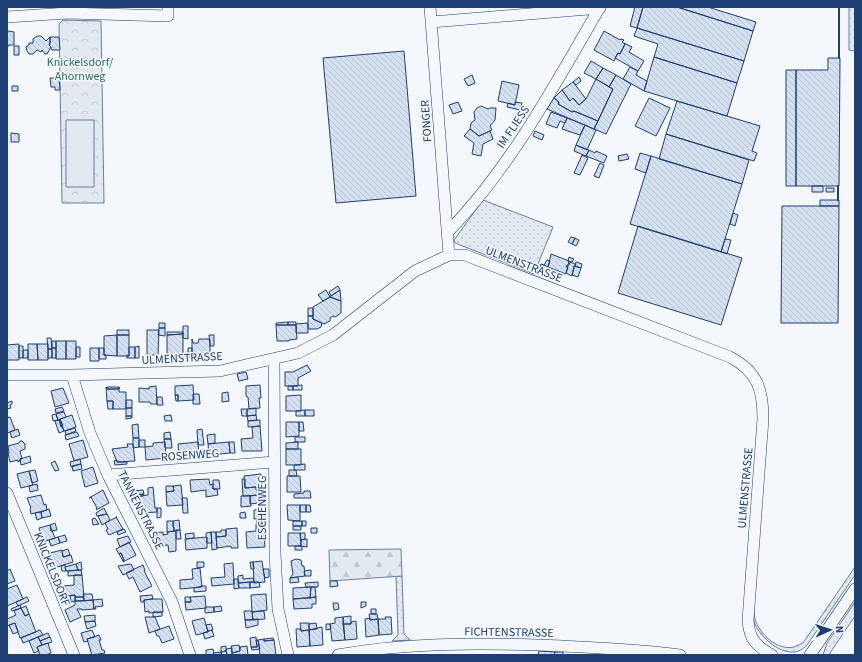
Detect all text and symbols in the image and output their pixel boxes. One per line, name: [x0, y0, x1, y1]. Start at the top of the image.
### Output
park label: Knickelsdorf/ Ahornweg: [47, 54, 114, 85]
street label: FONGER: [417, 99, 436, 143]
street label: IM FLIESS: [493, 103, 534, 152]
street label: ULMENSTRASSE: [483, 242, 565, 287]
street label: ULMENSTRASSE: [141, 348, 223, 369]
street label: ROSENWEG: [160, 445, 220, 466]
street label: ULMENSTRASSE: [733, 447, 758, 529]
street label: TANNENSTRASSE: [113, 468, 168, 553]
street label: ESCHENWEG: [254, 476, 271, 540]
street label: KNICKELSDORF: [29, 530, 74, 609]
north arrow: [810, 610, 850, 650]
street label: FICHTENSTRASSE: [464, 623, 554, 642]
text: N: [832, 625, 847, 634]

